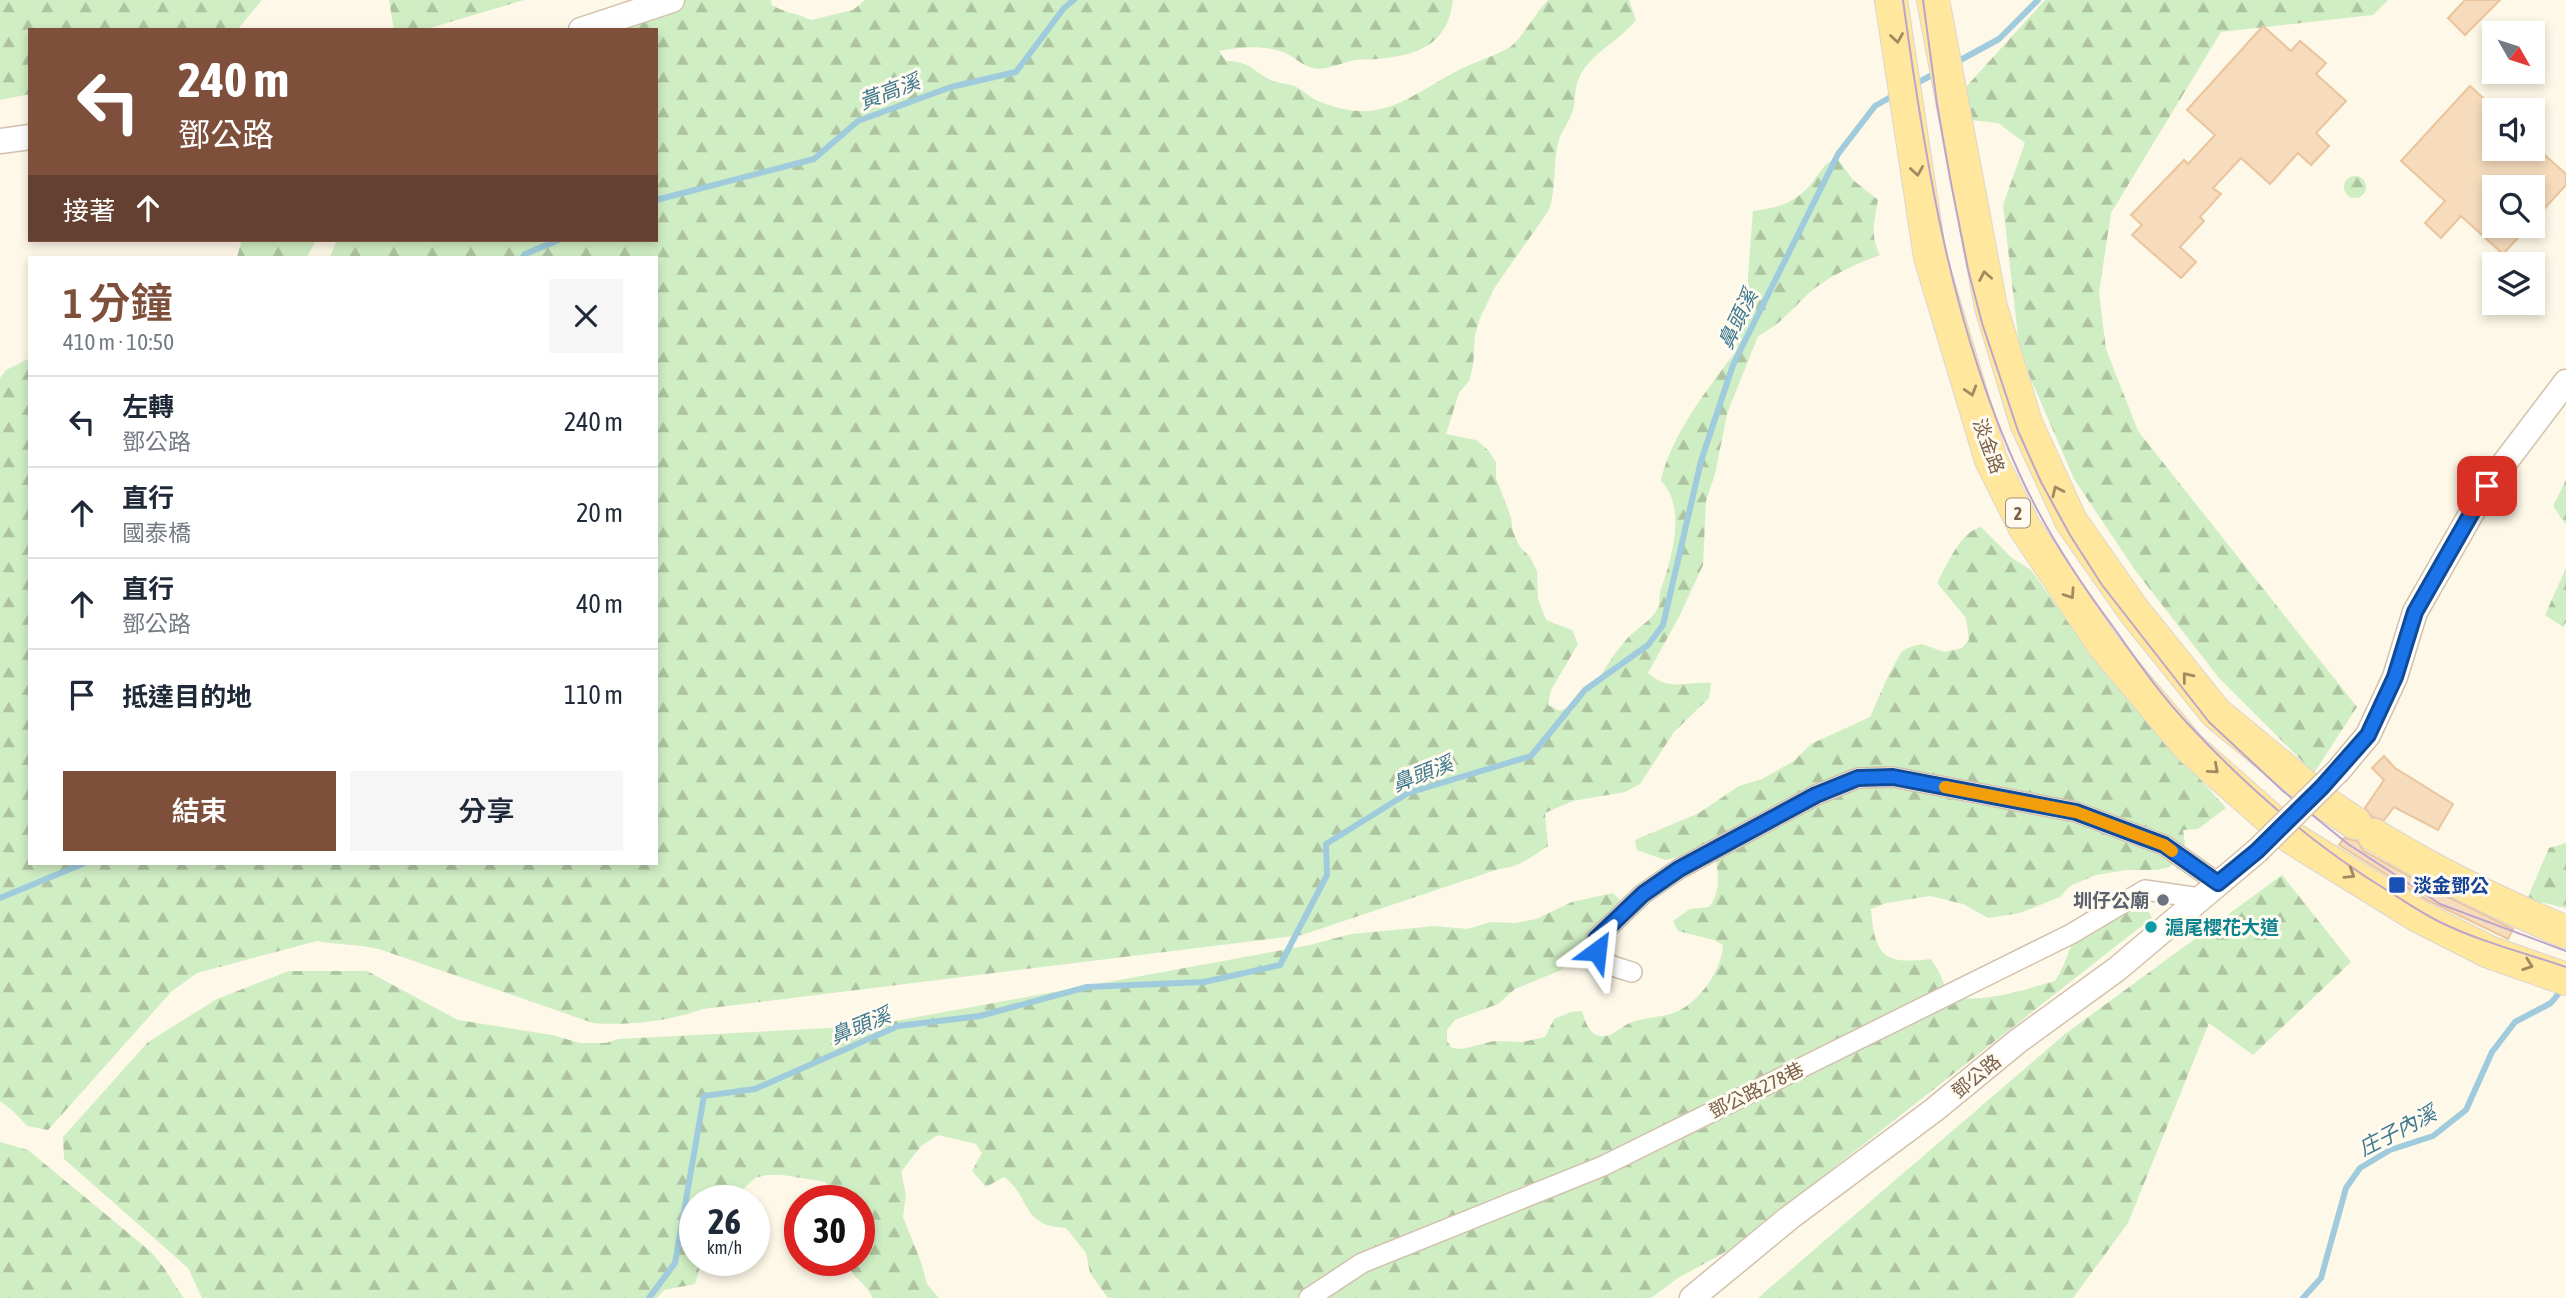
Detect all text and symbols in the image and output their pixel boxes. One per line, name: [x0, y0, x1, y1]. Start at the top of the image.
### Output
north arrow: [2482, 21, 2544, 84]
map controls: [2482, 21, 2545, 315]
one-way arrow: [1889, 32, 1904, 44]
text: 240 m: [178, 51, 289, 107]
icon: left: [63, 56, 154, 147]
water label: 黃高溪: [855, 67, 926, 113]
button: sound: [2482, 98, 2545, 161]
text: 鄧公路: [178, 116, 274, 153]
one-way arrow: [1909, 165, 1924, 177]
button: search: [2482, 175, 2545, 238]
icon: ahead: [129, 189, 167, 227]
text: 接著: [63, 196, 115, 226]
button: layers: [2482, 252, 2545, 315]
one-way arrow: [1978, 270, 1993, 282]
text: 1 分鐘: [63, 279, 173, 327]
button: close: [549, 279, 623, 353]
water label: 鼻頭溪: [1712, 283, 1763, 353]
text: 410 m · 10:50: [63, 329, 174, 355]
one-way arrow: [1962, 385, 1977, 397]
text: 左轉: [122, 392, 174, 422]
icon: left: [63, 403, 101, 441]
text: 240 m: [564, 407, 623, 437]
street label: 淡金路: [1969, 415, 2009, 477]
text: 鄧公路: [122, 429, 191, 455]
pin: [2457, 456, 2517, 516]
icon: arrive: [2468, 467, 2506, 505]
text: 直行: [122, 483, 174, 513]
one-way arrow: [2051, 486, 2065, 498]
icon: ahead: [63, 494, 101, 532]
text: 20 m: [576, 498, 623, 528]
road number: 2: [2006, 499, 2030, 528]
text: 國泰橋: [122, 520, 191, 546]
text: 直行: [122, 574, 174, 604]
icon: ahead: [63, 585, 101, 623]
one-way arrow: [2061, 586, 2074, 599]
text: 40 m: [576, 589, 623, 619]
text: 鄧公路: [122, 611, 191, 637]
one-way arrow: [2183, 672, 2195, 685]
icon: arrive: [63, 676, 101, 714]
text: 110 m: [564, 680, 623, 710]
text: 抵達目的地: [122, 682, 252, 712]
water label: 鼻頭溪: [1388, 749, 1459, 795]
one-way arrow: [2206, 761, 2219, 773]
button: 結束: [63, 771, 336, 851]
button: 分享: [350, 771, 623, 851]
one-way arrow: [2342, 866, 2355, 879]
place label: 淡金鄧公: [2413, 874, 2489, 896]
marker: 淡金鄧公: [2387, 875, 2407, 895]
place label: 圳仔公廟: [2073, 889, 2149, 911]
marker: 圳仔公廟: [2155, 892, 2171, 908]
position arrow: [1560, 914, 1634, 988]
place label: 滬尾櫻花大道: [2165, 916, 2279, 938]
marker: 滬尾櫻花大道: [2143, 919, 2159, 935]
one-way arrow: [2521, 957, 2533, 971]
water label: 鼻頭溪: [826, 1001, 896, 1048]
street label: 鄧公路: [1947, 1050, 2005, 1102]
street label: 鄧公路278巷: [1705, 1058, 1807, 1122]
water label: 庄子內溪: [2354, 1099, 2443, 1160]
speed limit sign: 30: [784, 1185, 875, 1276]
text: 26: [708, 1201, 741, 1241]
text: km/h: [707, 1237, 742, 1258]

